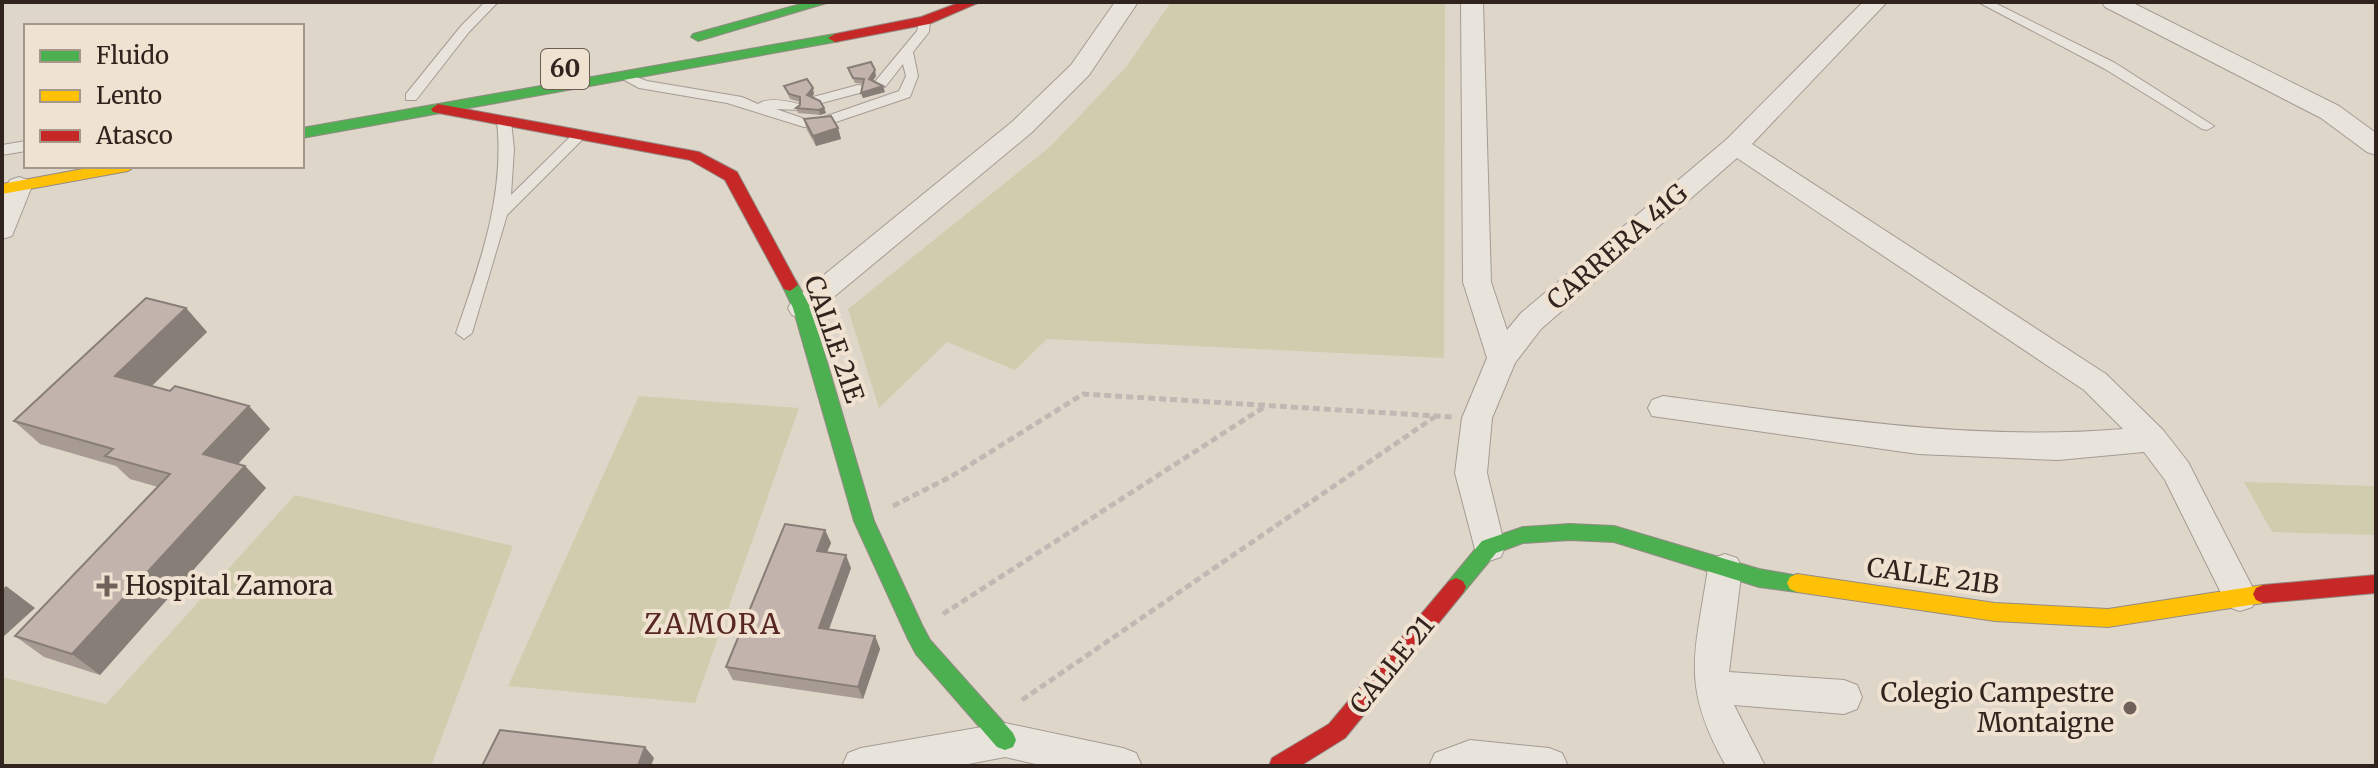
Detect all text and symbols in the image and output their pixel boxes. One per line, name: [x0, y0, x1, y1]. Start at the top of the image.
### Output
legend: [24, 24, 304, 168]
text: Fluido: [96, 40, 169, 71]
road number: 60: [541, 49, 589, 89]
text: Lento: [96, 80, 162, 111]
text: Atasco: [95, 120, 173, 151]
street label: CARRERA 41G: [1540, 176, 1694, 317]
street label: CALLE 21E: [797, 271, 872, 407]
street label: CALLE 21B: [1865, 550, 2001, 601]
place label: Hospital Zamora: [125, 569, 333, 602]
marker: Hospital Zamora: [96, 575, 118, 597]
district label: ZAMORA: [644, 606, 782, 642]
street label: CALLE 21: [1342, 609, 1441, 720]
place label: Colegio Campestre Montaigne: [1880, 676, 2114, 739]
marker: Colegio Campestre Montaigne: [2121, 699, 2139, 717]

